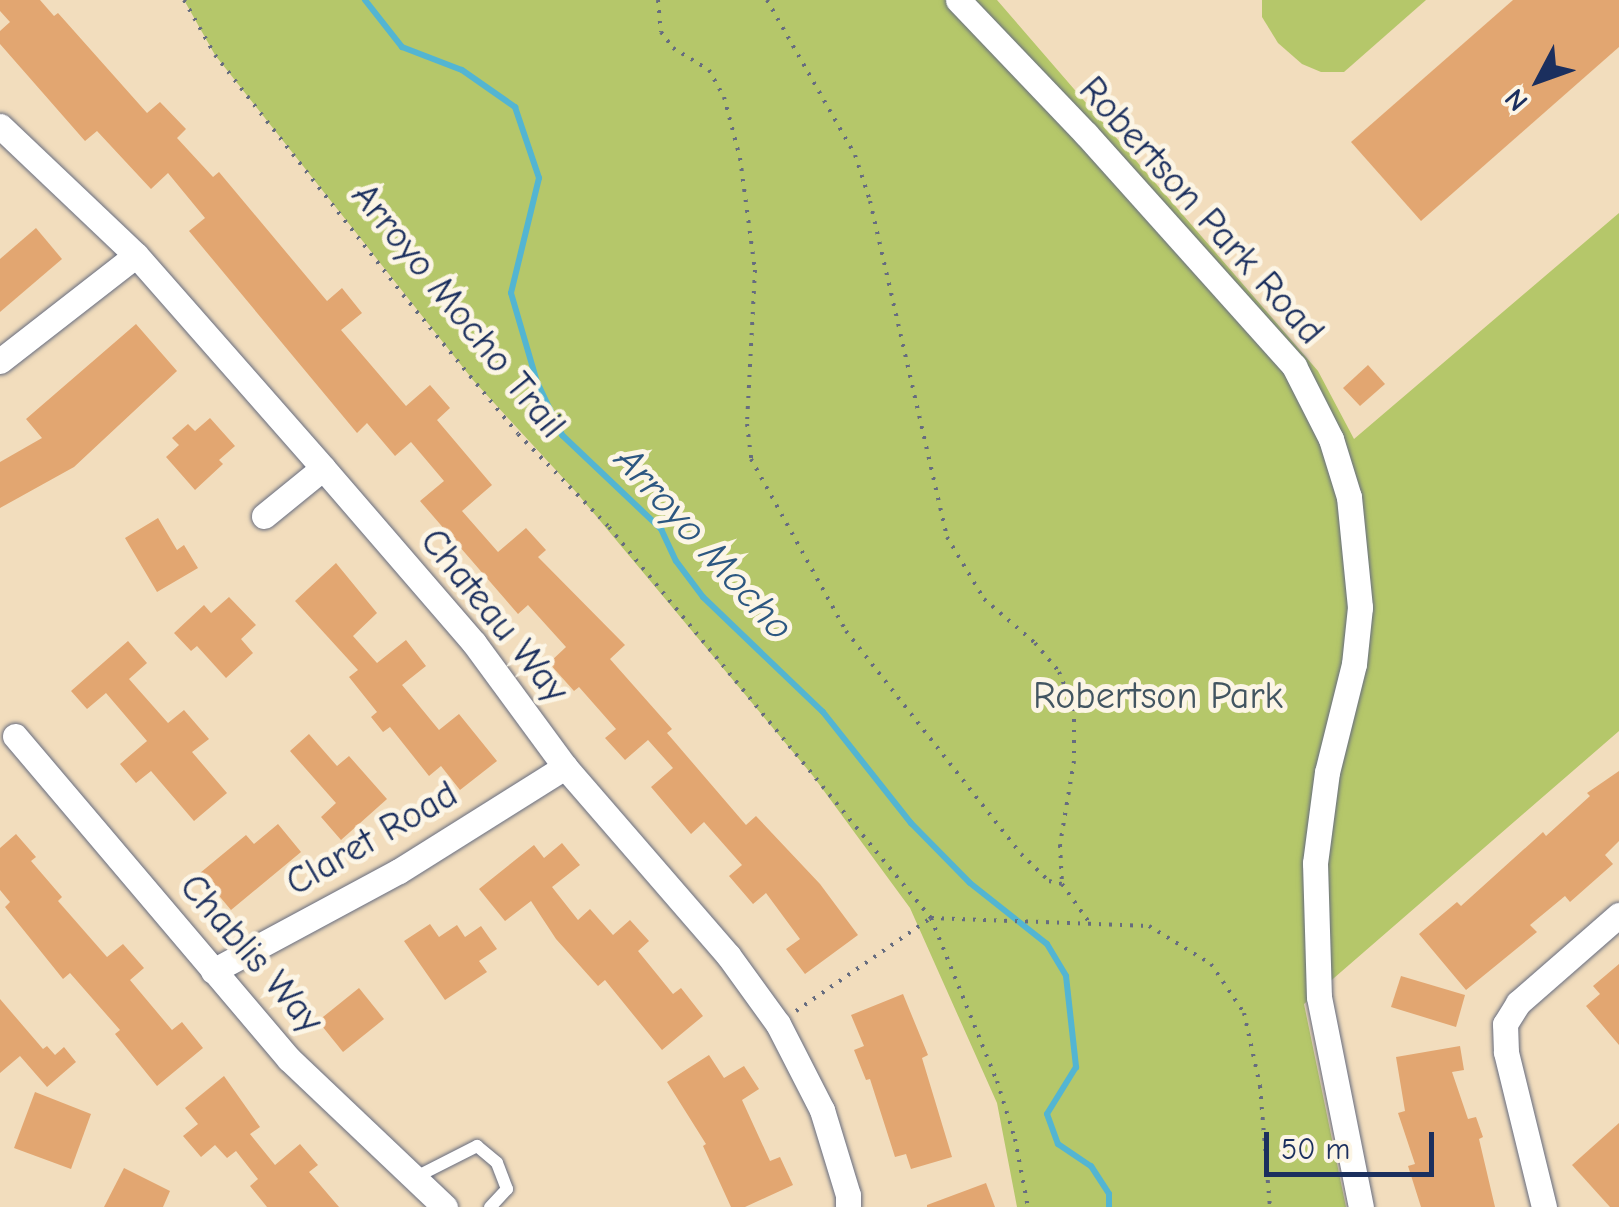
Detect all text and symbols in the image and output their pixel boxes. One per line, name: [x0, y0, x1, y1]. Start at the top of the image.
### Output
north arrow: [1489, 30, 1589, 130]
street label: Robertson Park Road: [1069, 68, 1333, 354]
text: N: [1498, 82, 1534, 117]
street label: Arroyo Mocho Trail: [341, 174, 575, 448]
water label: Arroyo Mocho: [604, 436, 804, 650]
street label: Chateau Way: [410, 520, 578, 712]
park label: Robertson Park: [1033, 674, 1283, 720]
street label: Claret Road: [278, 772, 466, 906]
street label: Chablis Way: [169, 865, 333, 1043]
scale bar: [1269, 1112, 1439, 1174]
text: 50 m: [1281, 1132, 1350, 1167]

